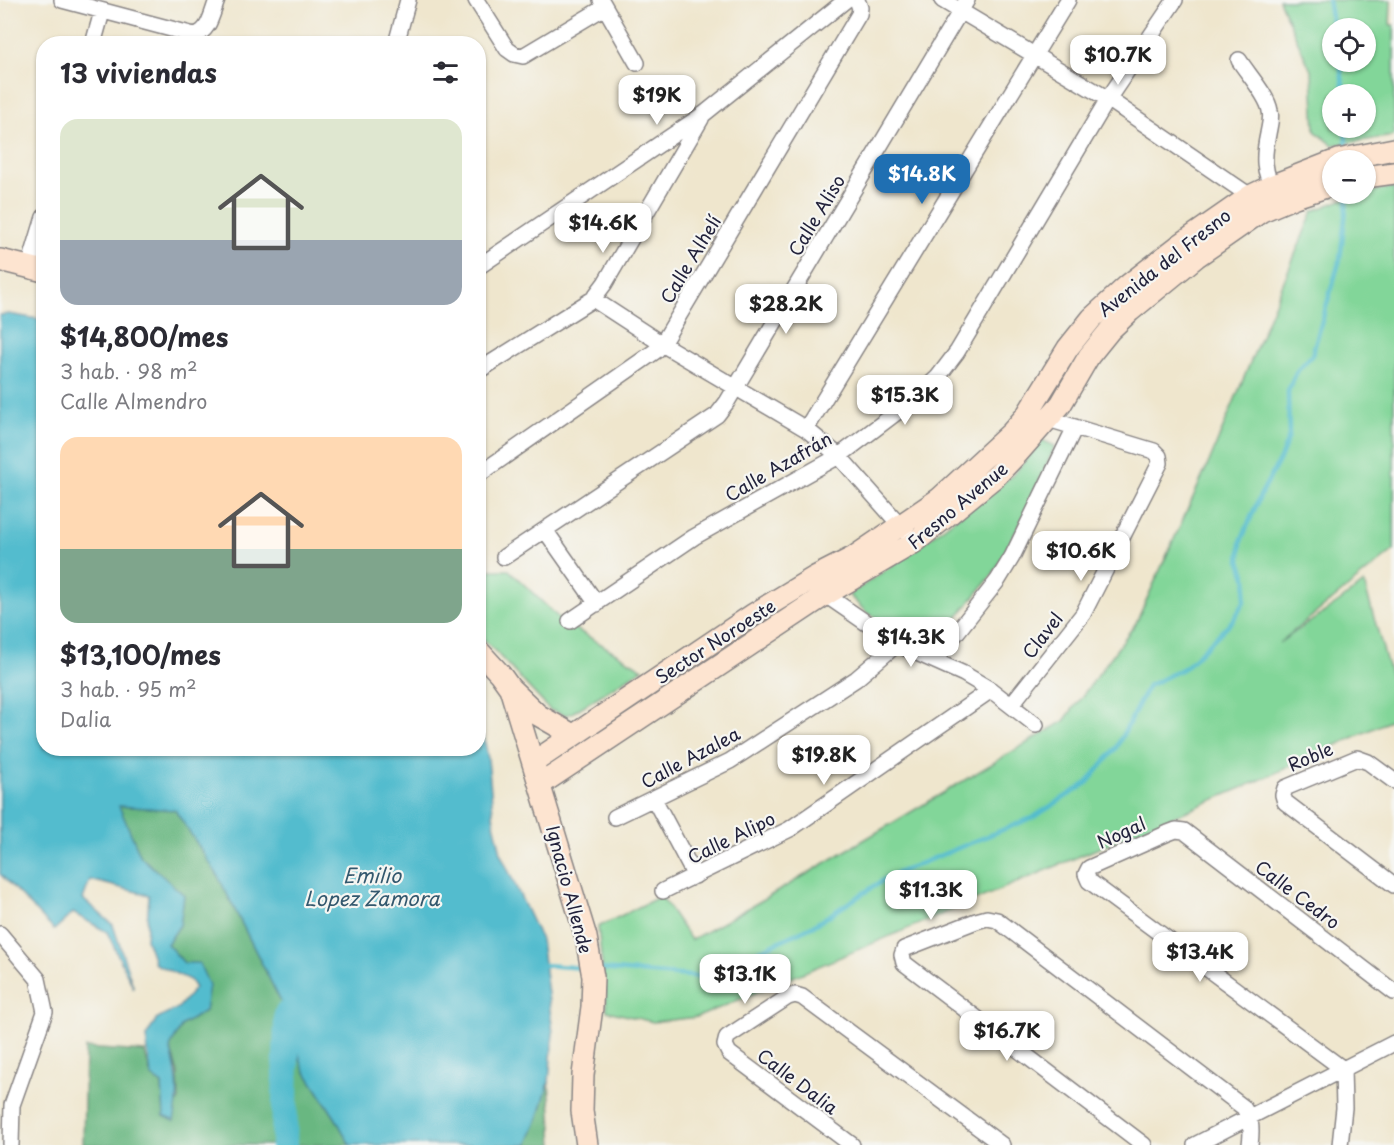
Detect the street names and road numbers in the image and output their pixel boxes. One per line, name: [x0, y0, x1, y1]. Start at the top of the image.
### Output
street label: Calle Aliso: [781, 169, 851, 261]
street label: Avenida del Fresno: [1092, 202, 1236, 322]
street label: Calle Alhelí: [653, 209, 727, 308]
street label: Calle Azafrán: [719, 424, 837, 508]
street label: Fresno Avenue: [901, 455, 1013, 555]
street label: Sector Noroeste: [649, 592, 781, 690]
street label: Clavel: [1015, 606, 1069, 664]
street label: Calle Azalea: [636, 719, 745, 794]
street label: Roble: [1283, 734, 1337, 778]
street label: Calle Alipo: [683, 804, 779, 870]
street label: Nogal: [1092, 809, 1150, 855]
street label: Ignacio Allende: [540, 822, 600, 956]
street label: Calle Cedro: [1250, 853, 1346, 935]
street label: Calle Dalia: [752, 1042, 844, 1120]

